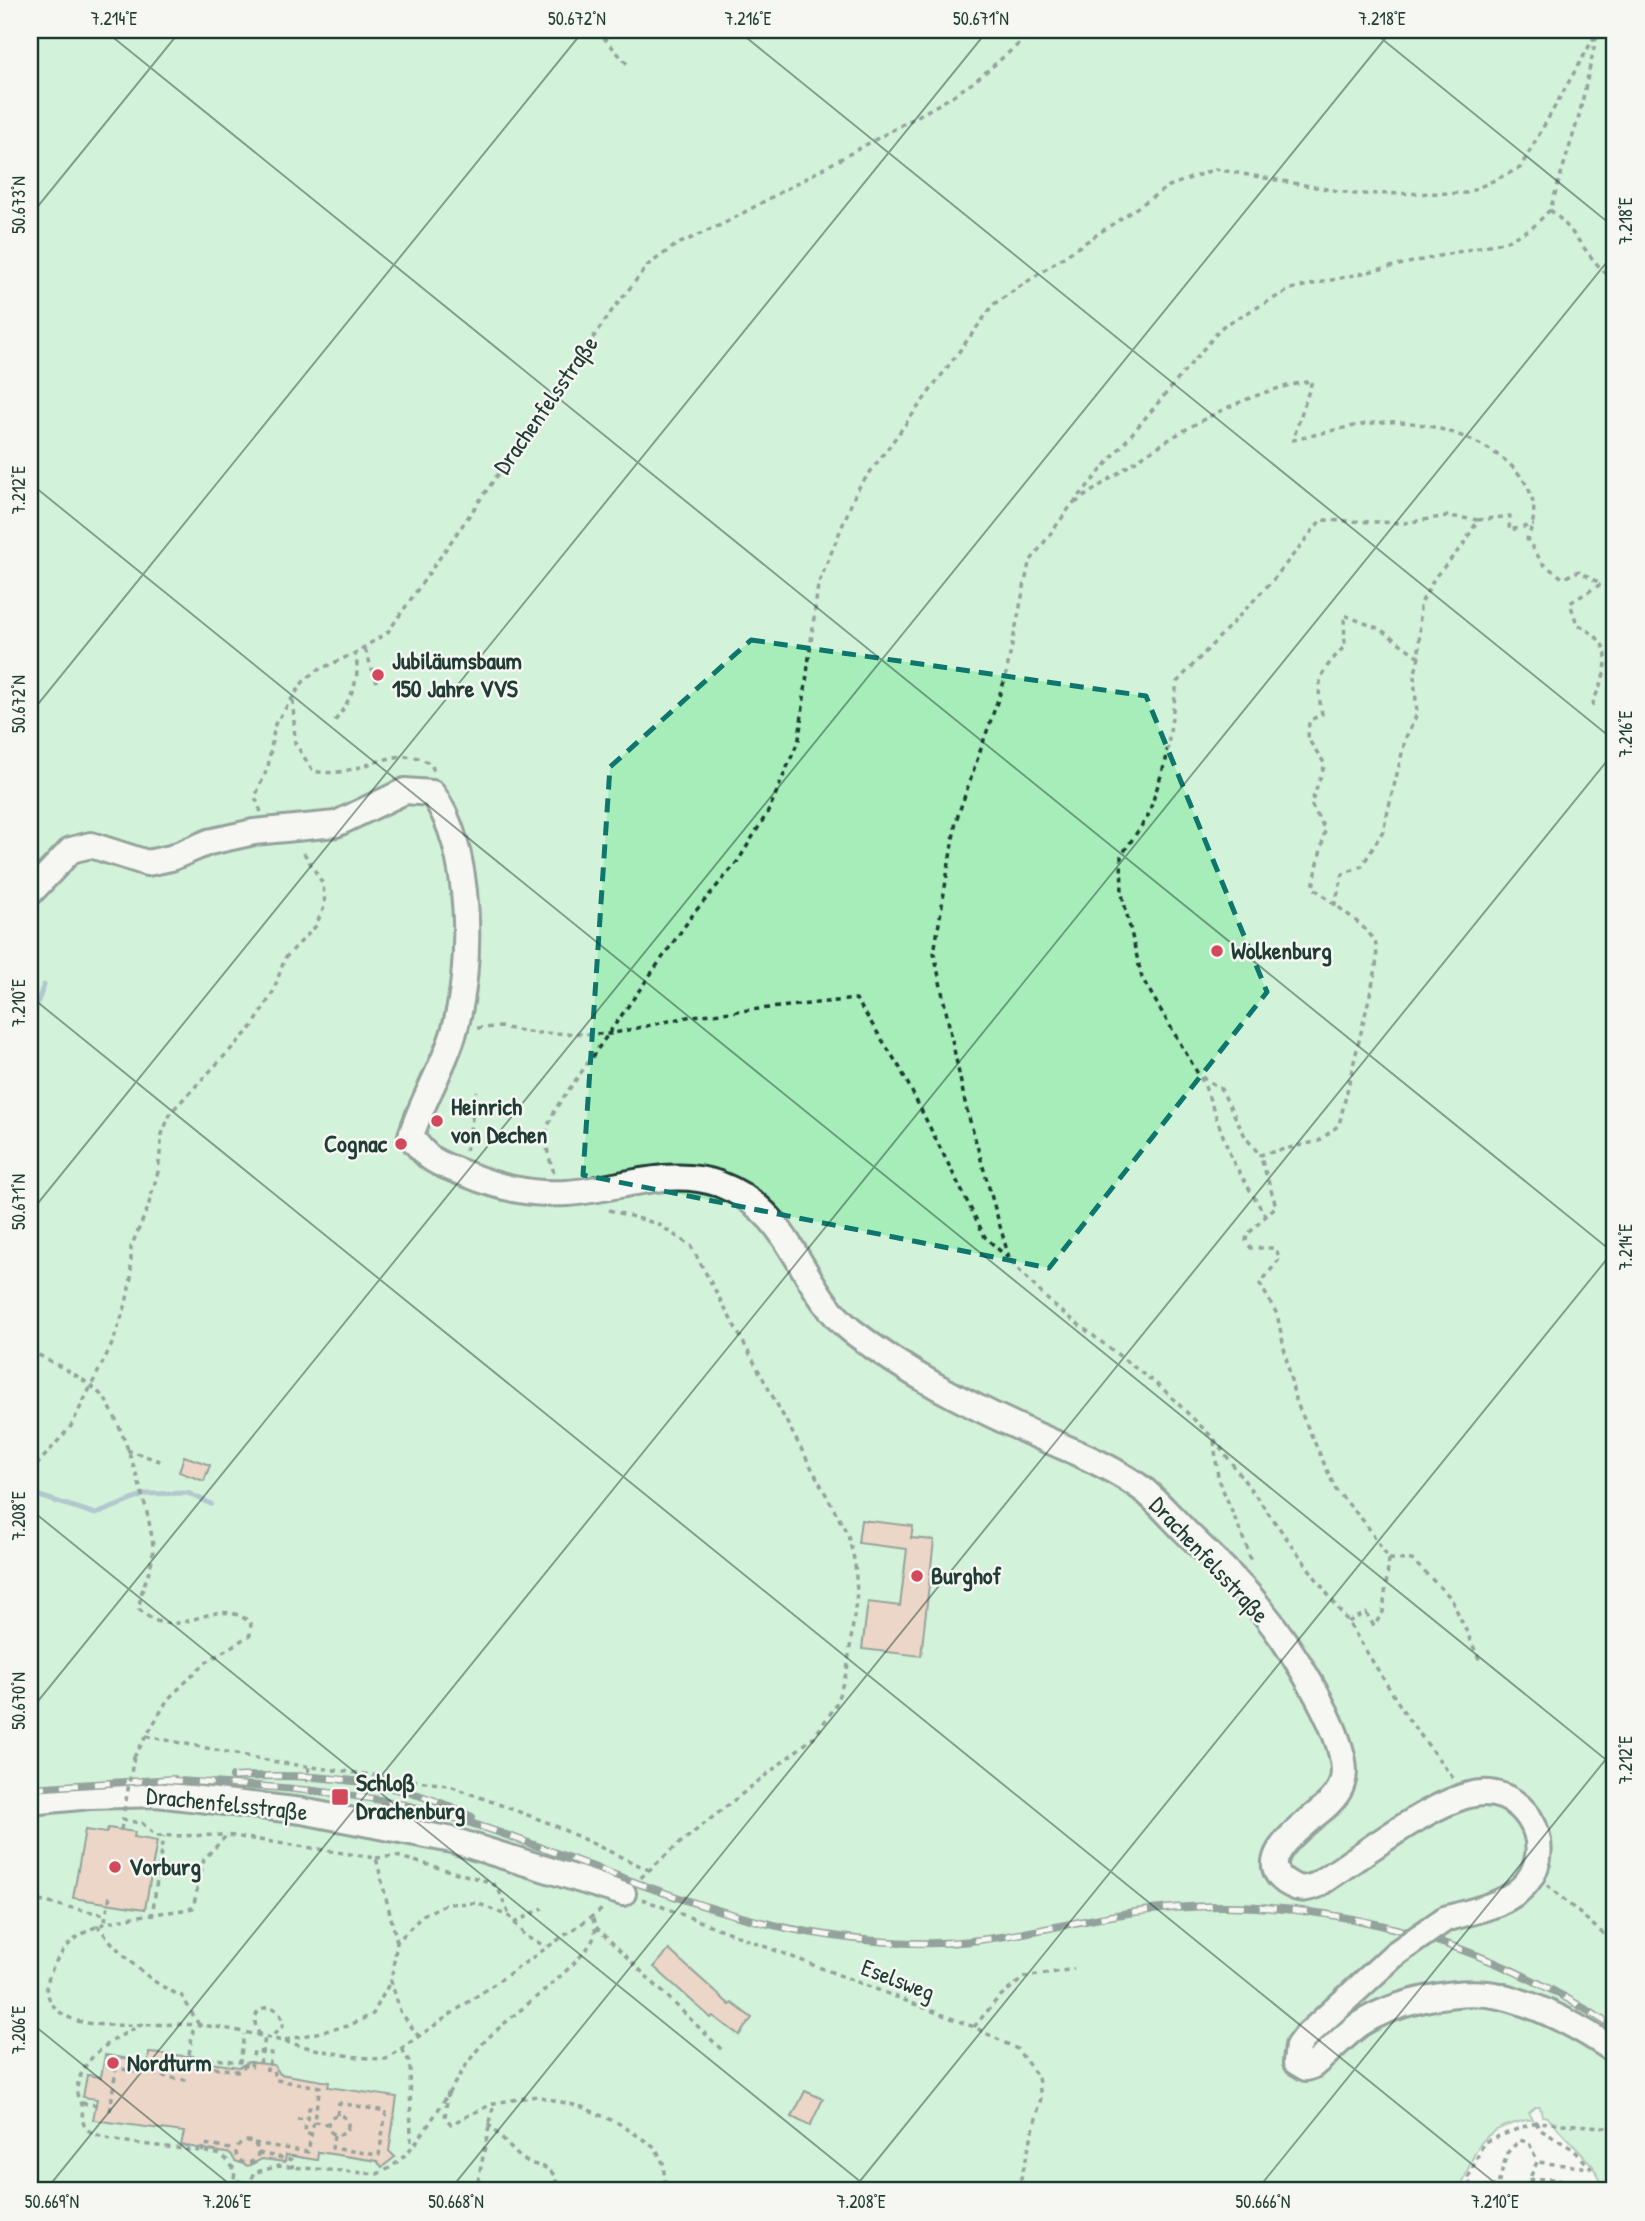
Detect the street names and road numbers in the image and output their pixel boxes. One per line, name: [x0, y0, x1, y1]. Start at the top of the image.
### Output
street label: Drachenfelsstraße: [486, 329, 605, 480]
street label: Drachenfelsstraße: [1143, 1489, 1277, 1630]
street label: Drachenfelsstraße: [145, 1779, 310, 1827]
street label: Eselsweg: [857, 1950, 940, 2008]

